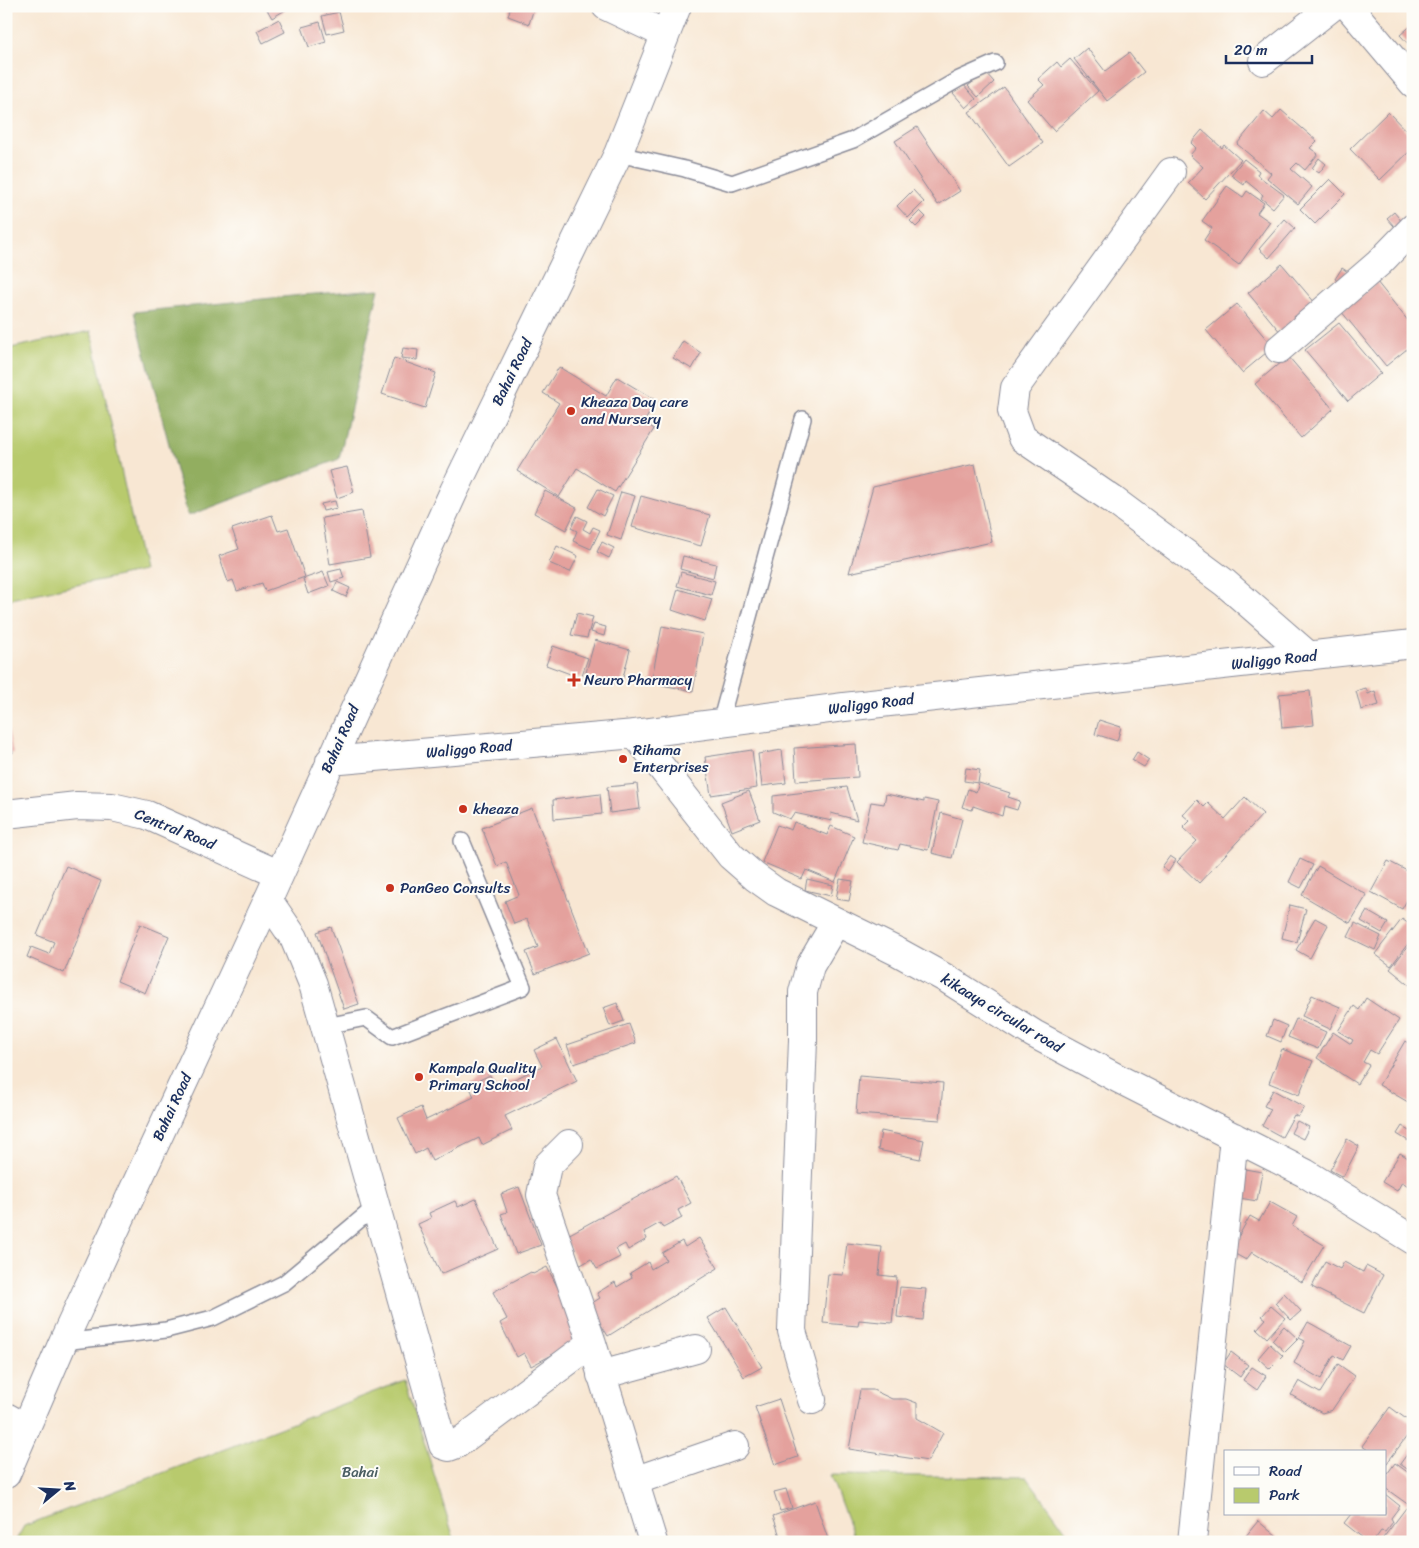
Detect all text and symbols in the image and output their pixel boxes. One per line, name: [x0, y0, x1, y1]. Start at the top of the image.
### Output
scale bar: [1226, 32, 1313, 64]
text: 20 m: [1234, 37, 1268, 63]
street label: Bahai Road: [484, 333, 540, 410]
place label: Kheaza Day care and Nursery: [581, 389, 688, 432]
marker: Kheaza Day care and Nursery: [565, 405, 577, 417]
street label: Waliggo Road: [1230, 642, 1319, 677]
place label: Neuro Pharmacy: [584, 667, 693, 693]
marker: Neuro Pharmacy: [568, 674, 580, 686]
street label: Waliggo Road: [827, 686, 916, 722]
street label: Bahai Road: [313, 700, 367, 777]
street label: Waliggo Road: [425, 732, 514, 766]
place label: Rihama Enterprises: [633, 737, 708, 780]
marker: Rihama Enterprises: [617, 753, 629, 765]
place label: kheaza: [473, 796, 519, 822]
street label: Central Road: [130, 801, 221, 857]
marker: kheaza: [457, 803, 469, 815]
place label: PanGeo Consults: [400, 875, 511, 901]
marker: PanGeo Consults: [384, 882, 396, 894]
street label: kikaaya circular road: [936, 966, 1069, 1060]
place label: Kampala Quality Primary School: [429, 1055, 537, 1098]
street label: Bahai Road: [145, 1068, 200, 1145]
marker: Kampala Quality Primary School: [413, 1071, 425, 1083]
legend: [1224, 1450, 1386, 1516]
text: Road: [1269, 1458, 1302, 1484]
park label: Bahai: [342, 1459, 379, 1485]
north arrow: [32, 1466, 82, 1516]
text: N: [56, 1477, 83, 1495]
text: Park: [1269, 1482, 1300, 1508]

